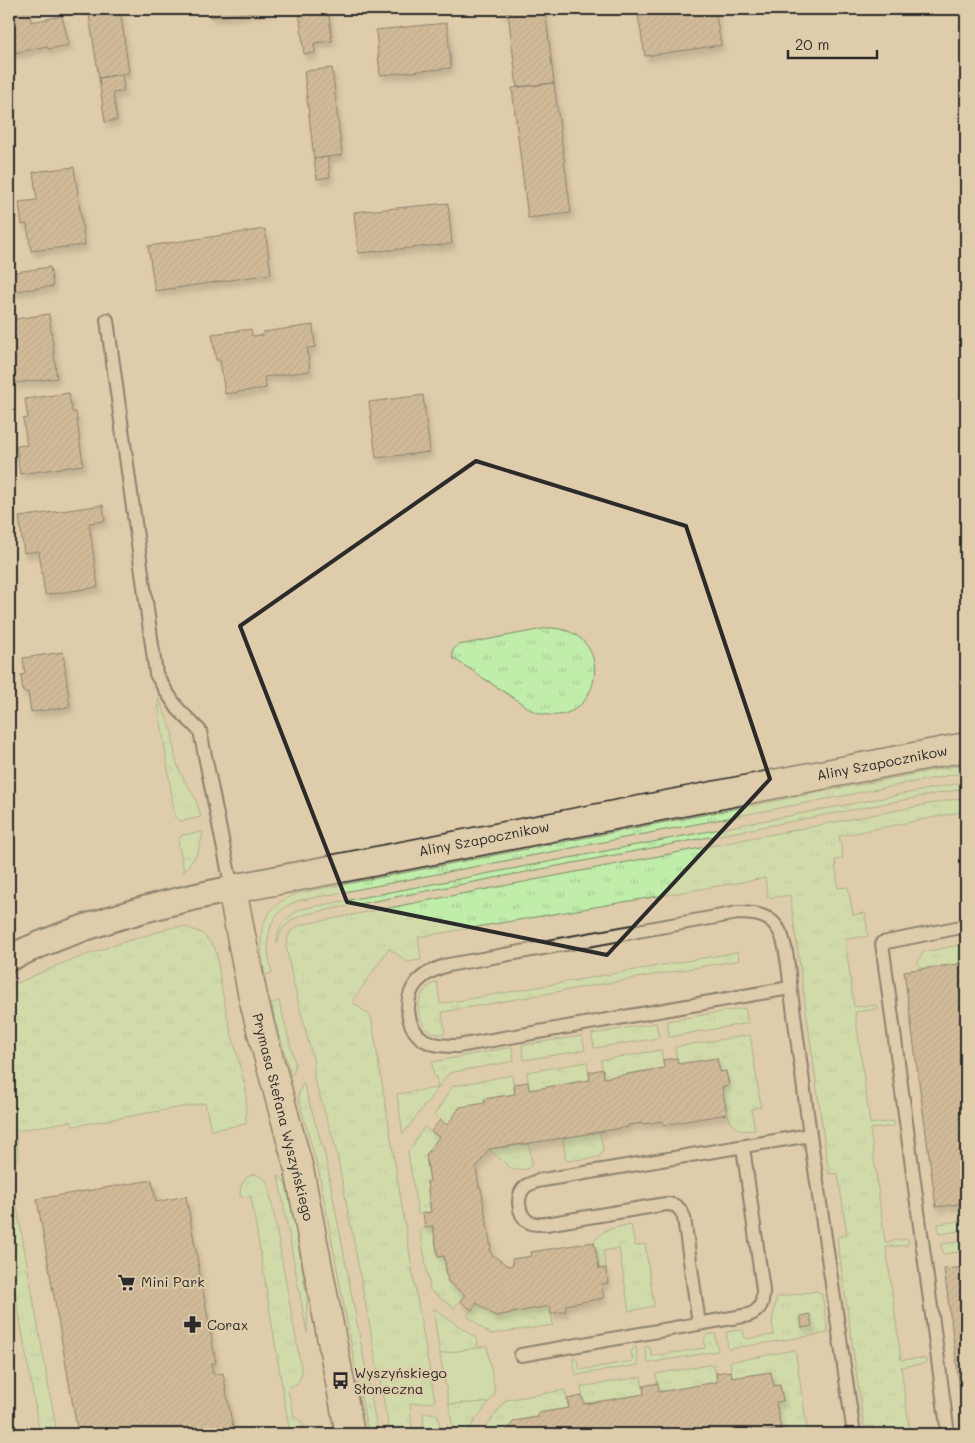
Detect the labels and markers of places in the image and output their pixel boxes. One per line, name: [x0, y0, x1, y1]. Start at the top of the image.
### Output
supermarket icon: Mini Park: [117, 1272, 137, 1292]
place label: Mini Park: [141, 1272, 205, 1291]
pharmacy icon: Corax: [183, 1315, 203, 1335]
place label: Corax: [207, 1315, 248, 1334]
place label: Wyszyńskiego Słoneczna: [354, 1363, 447, 1398]
bus stop icon: Wyszyńskiego Słoneczna: [330, 1371, 350, 1391]

